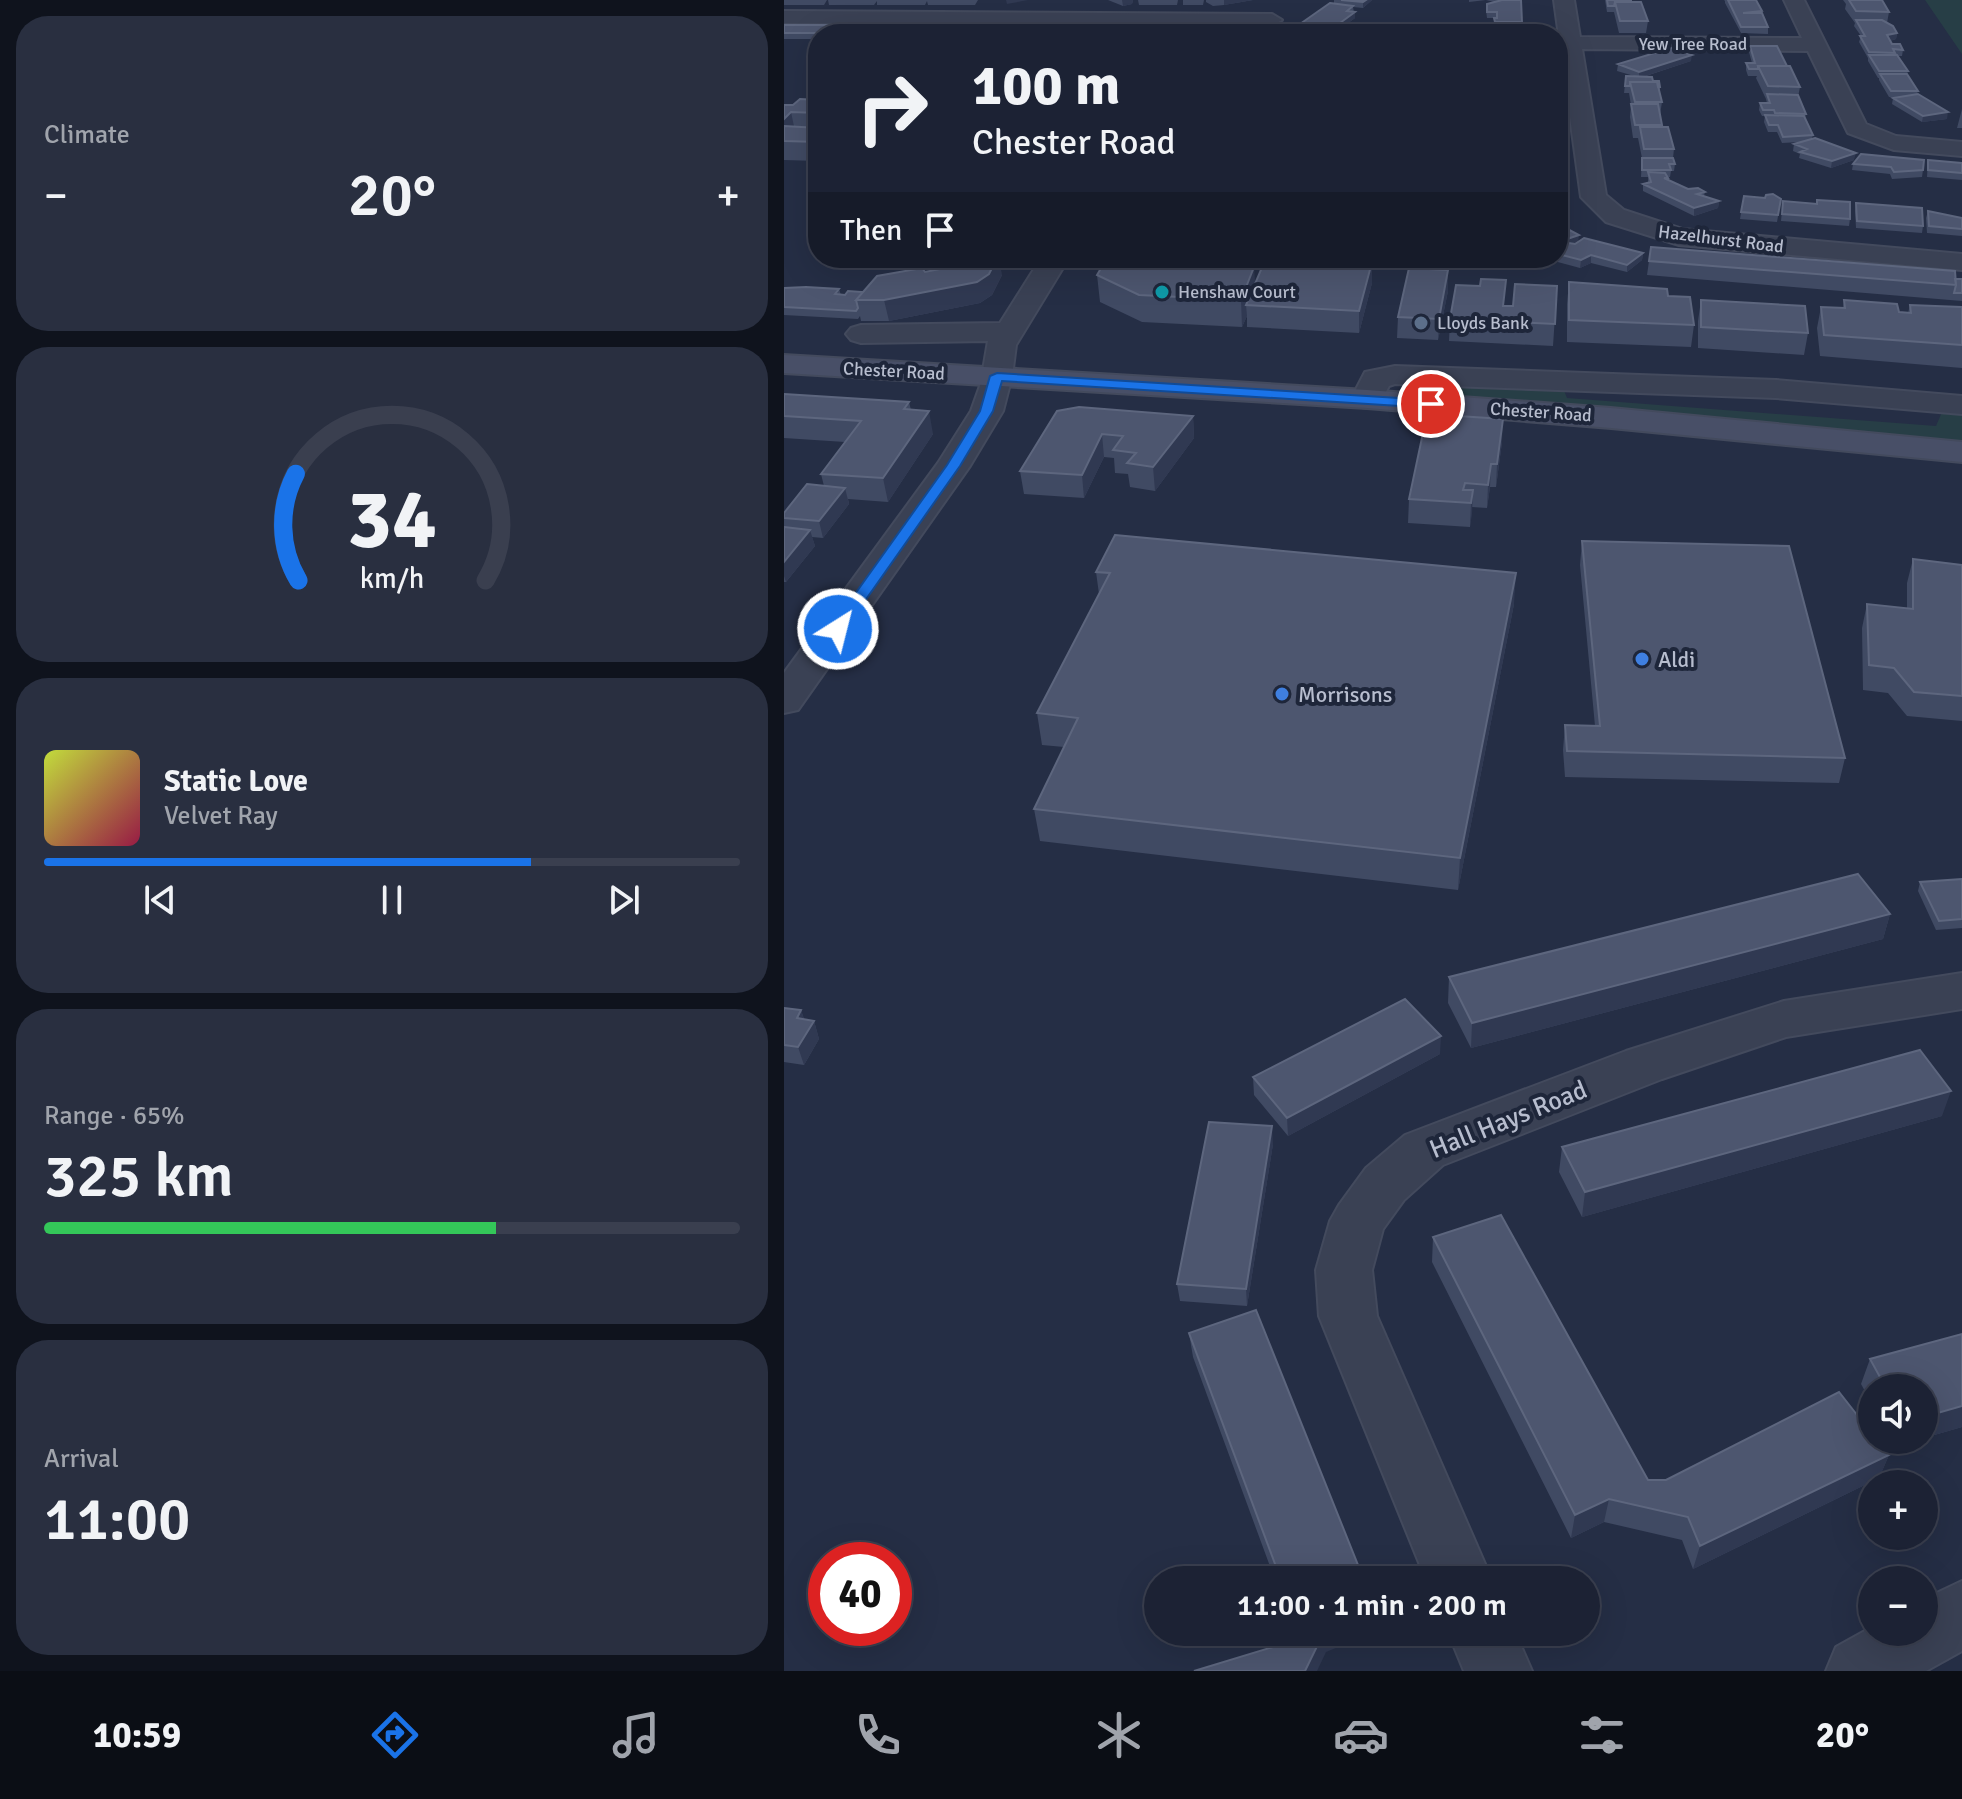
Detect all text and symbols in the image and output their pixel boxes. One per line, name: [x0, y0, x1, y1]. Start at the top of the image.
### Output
street label: Yew Tree Road: [1639, 33, 1747, 55]
text: 100 m: [972, 51, 1120, 120]
icon: right: [840, 56, 944, 160]
text: Climate: [44, 119, 130, 151]
text: Chester Road: [972, 120, 1176, 165]
text: 20°: [348, 159, 436, 233]
text: −: [44, 169, 68, 223]
text: +: [716, 169, 740, 223]
icon: arrive: [918, 208, 962, 252]
text: Then: [840, 212, 902, 249]
street label: Hazelhurst Road: [1657, 220, 1785, 258]
place label: Henshaw Court: [1178, 281, 1296, 303]
marker: Henshaw Court: [1153, 283, 1171, 301]
place label: Lloyds Bank: [1437, 312, 1529, 334]
marker: Lloyds Bank: [1412, 314, 1430, 332]
street label: Chester Road: [843, 357, 945, 385]
pin: [1397, 370, 1465, 438]
icon: arrive: [1409, 382, 1453, 426]
street label: Chester Road: [1489, 397, 1593, 427]
text: 34: [347, 468, 437, 570]
text: km/h: [360, 561, 424, 596]
position arrow: [796, 587, 880, 671]
place label: Aldi: [1658, 646, 1695, 673]
marker: Aldi: [1633, 650, 1651, 668]
place label: Morrisons: [1298, 681, 1392, 708]
marker: Morrisons: [1273, 685, 1291, 703]
text: Static Love: [164, 763, 308, 800]
text: Velvet Ray: [164, 800, 278, 832]
icon: previous: [138, 878, 182, 922]
icon: pause: [370, 878, 414, 922]
icon: next: [602, 878, 646, 922]
street label: Hall Hays Road: [1425, 1074, 1592, 1166]
text: Range · 65%: [44, 1100, 185, 1132]
text: 325 km: [44, 1140, 233, 1214]
map controls: [1858, 1374, 1938, 1646]
button: sound: [1858, 1374, 1938, 1454]
text: Arrival: [44, 1443, 119, 1475]
button: +: [1858, 1470, 1938, 1550]
text: 11:00: [44, 1483, 191, 1557]
speed limit sign: 40: [808, 1542, 912, 1646]
button: −: [1858, 1566, 1938, 1646]
text: 11:00 · 1 min · 200 m: [1237, 1587, 1507, 1624]
icon: directions: [367, 1707, 423, 1763]
icon: music: [608, 1707, 664, 1763]
icon: phone: [850, 1707, 906, 1763]
icon: climate: [1091, 1707, 1147, 1763]
icon: car: [1333, 1707, 1389, 1763]
icon: filters: [1574, 1707, 1630, 1763]
text: 10:59: [93, 1713, 181, 1758]
text: 20°: [1816, 1713, 1869, 1758]

